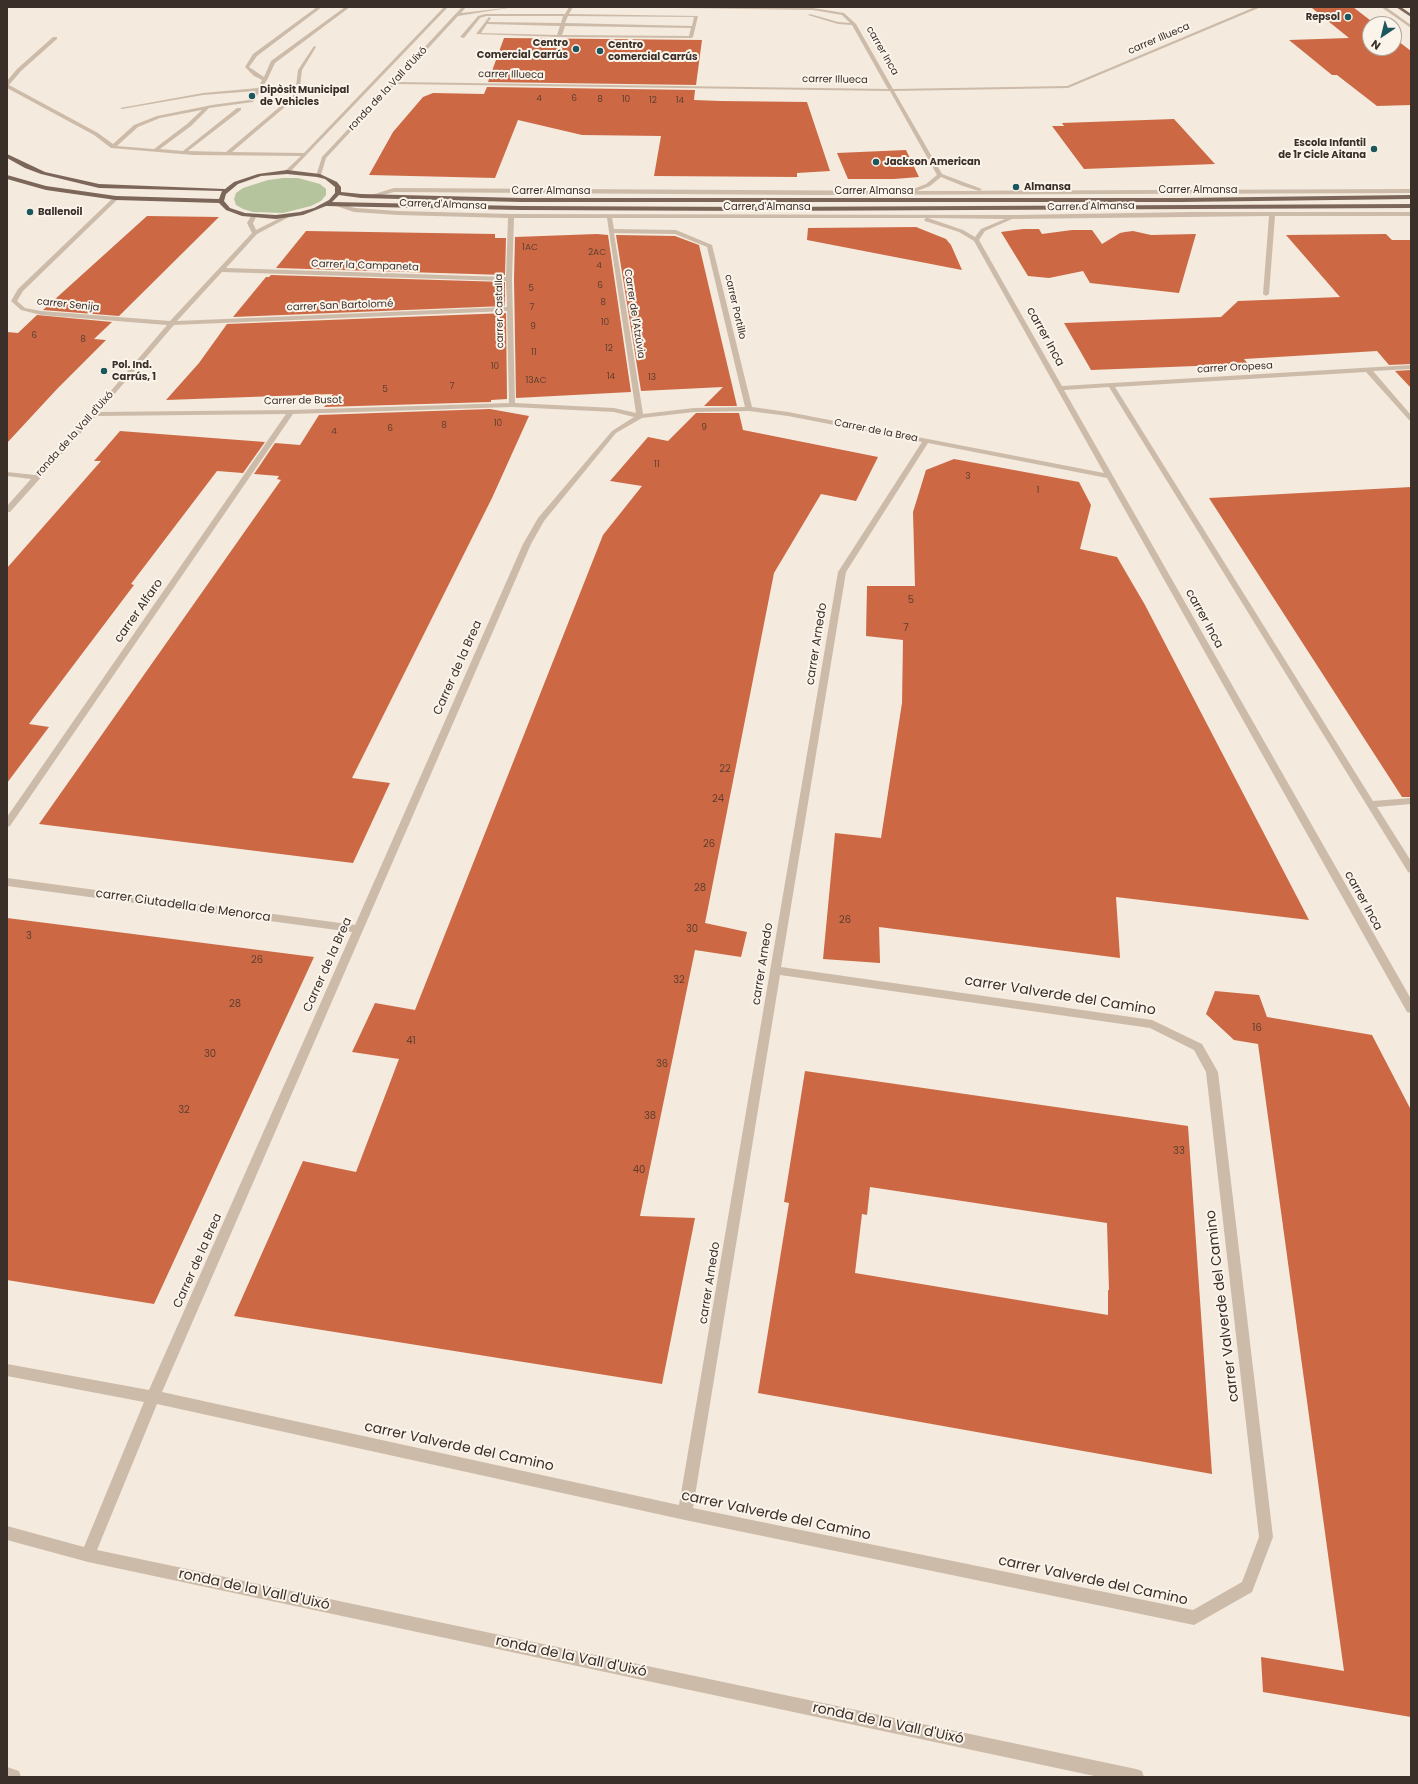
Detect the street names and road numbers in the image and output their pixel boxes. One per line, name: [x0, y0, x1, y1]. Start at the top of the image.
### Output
street label: carrer Illueca: [1126, 21, 1192, 57]
street label: carrer Inca: [863, 24, 901, 78]
street label: ronda de la Vall d'Uixó: [346, 45, 430, 133]
street label: carrer Illueca: [478, 68, 544, 82]
street label: carrer Illueca: [802, 73, 868, 87]
street label: Carrer Almansa: [1158, 184, 1238, 196]
street label: Carrer Almansa: [511, 185, 591, 197]
street label: Carrer Almansa: [834, 185, 914, 197]
street label: Carrer d'Almansa: [399, 197, 487, 213]
street label: Carrer d'Almansa: [1047, 200, 1135, 214]
street label: Carrer d'Almansa: [723, 201, 811, 213]
street label: Carrer la Campaneta: [311, 258, 419, 274]
street label: Carrer de l'Atzúvia: [621, 268, 647, 360]
street label: carrer Portillo: [722, 273, 748, 341]
street label: carrer Castalla: [493, 274, 507, 348]
street label: carrer Senija: [36, 296, 100, 314]
street label: carrer San Bartolomé: [287, 298, 393, 314]
street label: carrer Inca: [1023, 305, 1067, 369]
street label: carrer Oropesa: [1197, 360, 1273, 376]
street label: ronda de la Vall d'Uixó: [34, 389, 116, 479]
street label: Carrer de Busot: [264, 394, 342, 408]
street label: Carrer de la Brea: [833, 417, 919, 445]
street label: carrer Alfaro: [112, 576, 166, 646]
street label: carrer Inca: [1182, 587, 1226, 651]
street label: carrer Arnedo: [803, 602, 831, 686]
street label: Carrer de la Brea: [431, 619, 485, 717]
street label: carrer Inca: [1341, 869, 1385, 933]
street label: carrer Ciutadella de Menorca: [95, 887, 271, 925]
street label: Carrer de la Brea: [301, 916, 355, 1014]
street label: carrer Arnedo: [749, 922, 777, 1006]
street label: carrer Valverde del Camino: [963, 973, 1157, 1019]
street label: carrer Valverde del Camino: [1203, 1209, 1243, 1403]
street label: Carrer de la Brea: [171, 1212, 225, 1310]
street label: carrer Arnedo: [696, 1241, 724, 1325]
street label: carrer Valverde del Camino: [363, 1419, 555, 1475]
street label: carrer Valverde del Camino: [680, 1488, 872, 1544]
street label: carrer Valverde del Camino: [997, 1553, 1189, 1609]
street label: ronda de la Vall d'Uixó: [177, 1566, 331, 1614]
street label: ronda de la Vall d'Uixó: [494, 1633, 648, 1681]
street label: ronda de la Vall d'Uixó: [811, 1700, 965, 1748]

